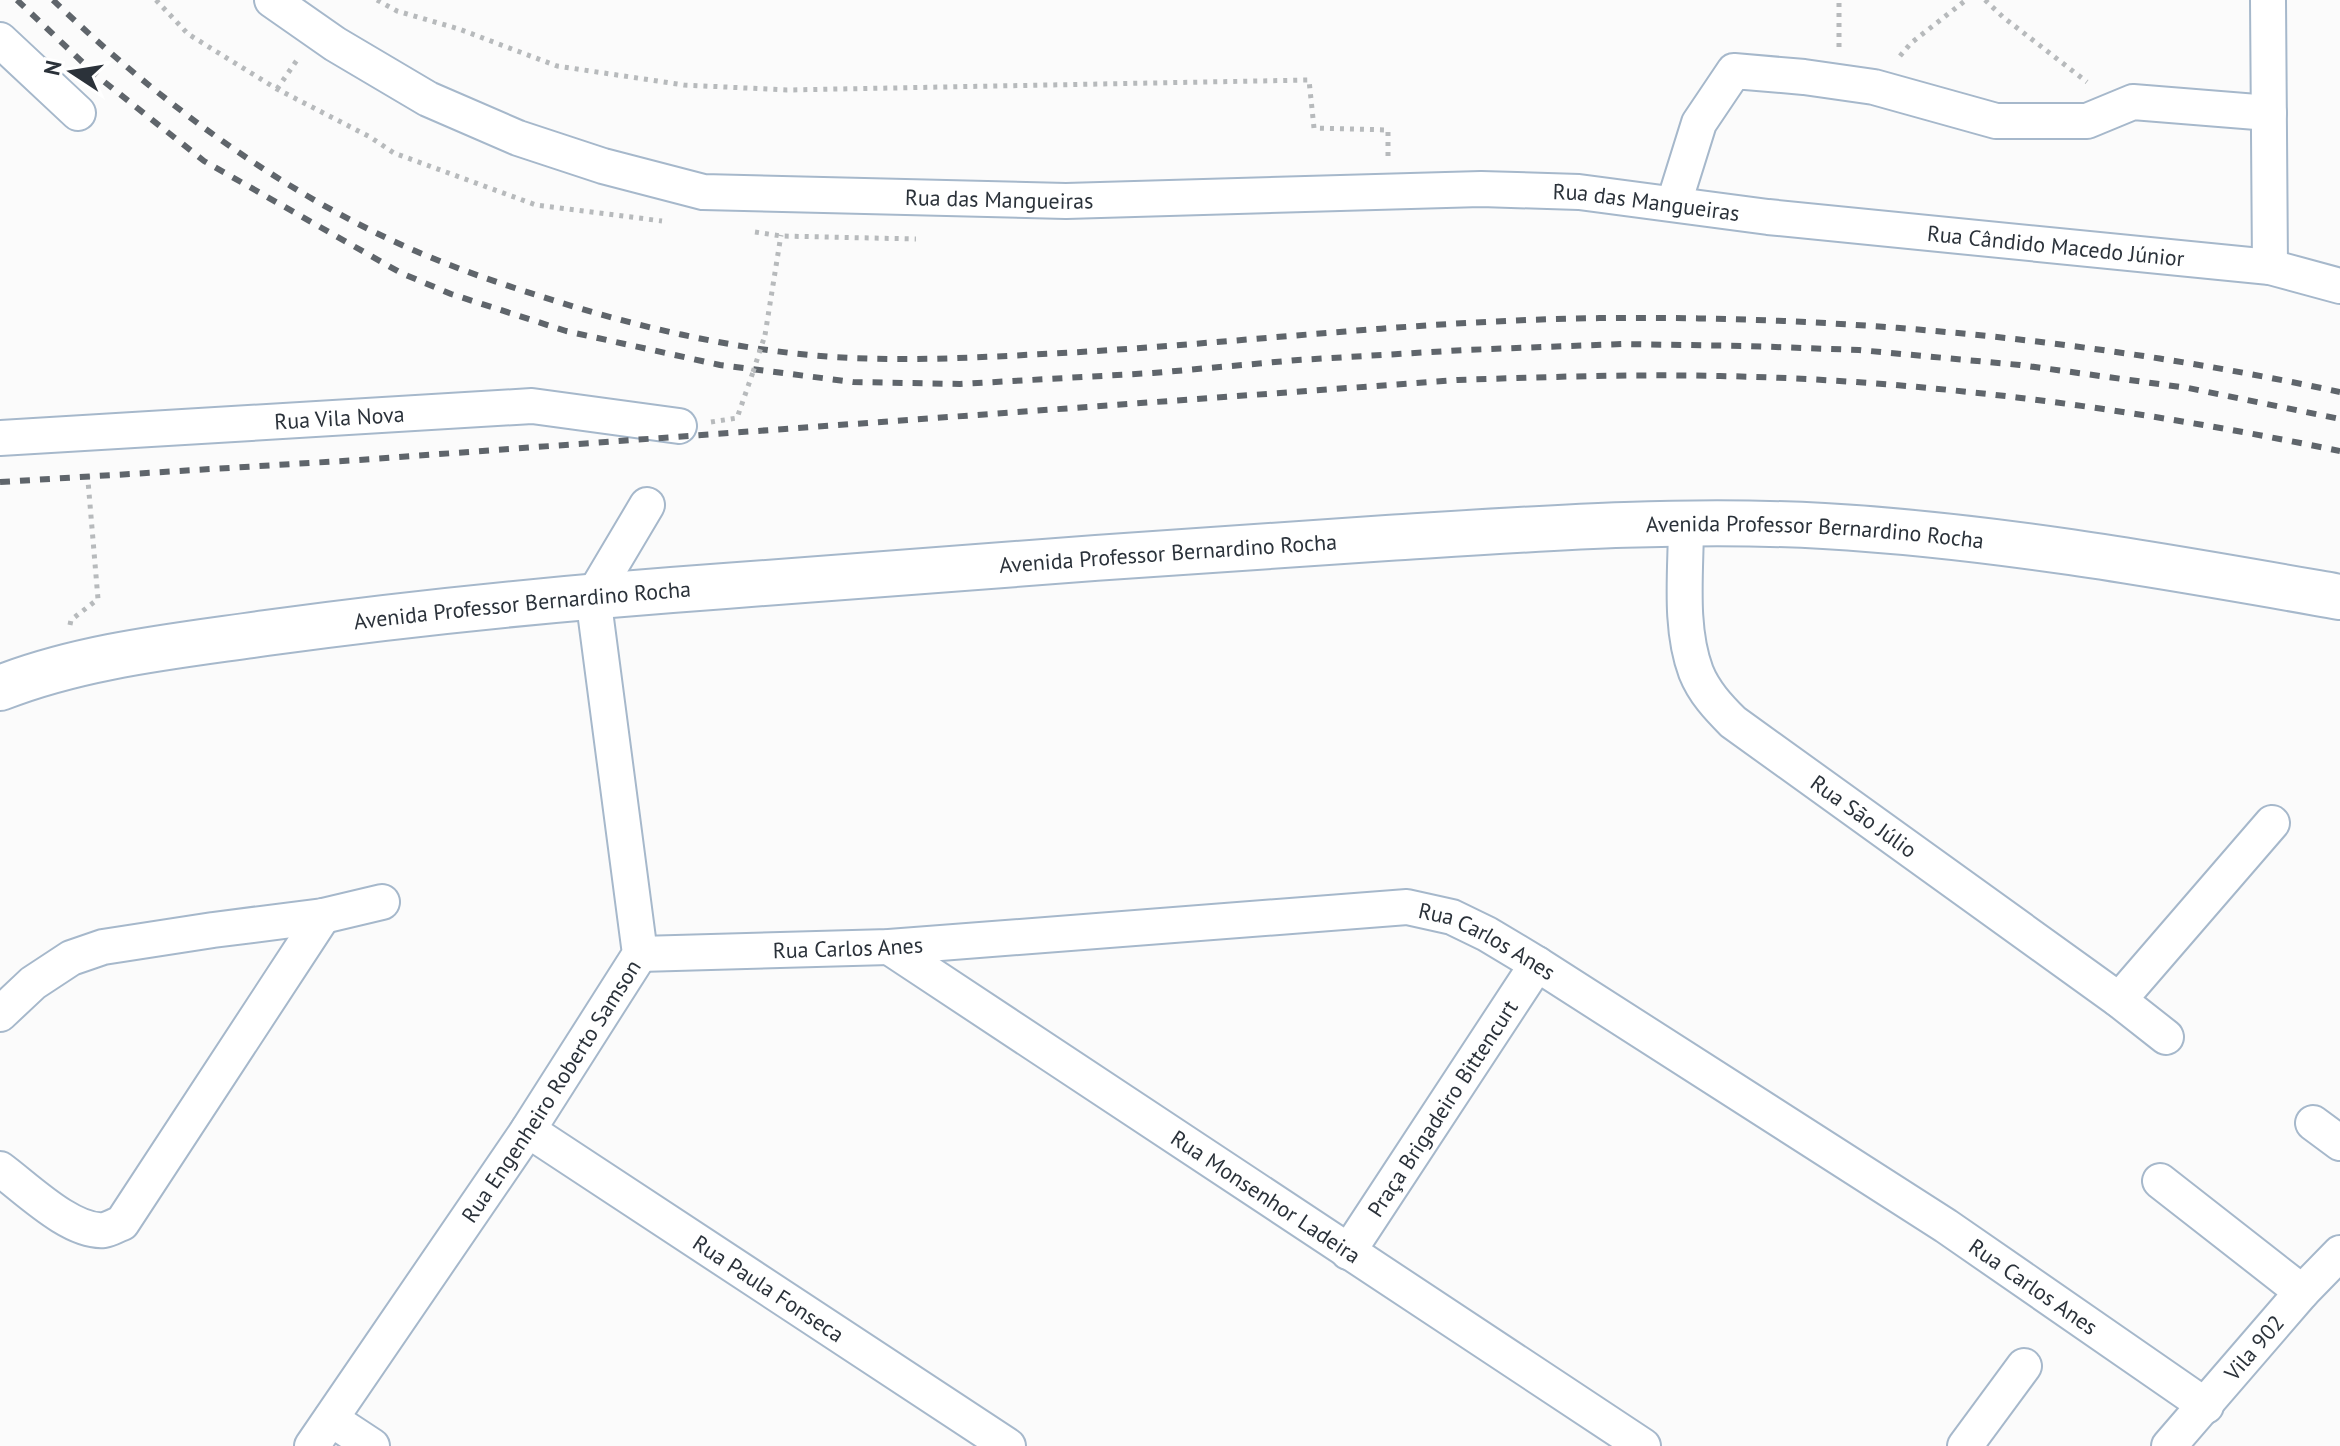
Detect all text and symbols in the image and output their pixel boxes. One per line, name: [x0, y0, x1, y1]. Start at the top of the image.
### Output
north arrow: [32, 32, 112, 112]
text: N: [37, 58, 68, 78]
street label: Rua das Mangueiras: [1552, 177, 1741, 227]
street label: Rua das Mangueiras: [905, 183, 1094, 215]
street label: Rua Cândido Macedo Júnior: [1926, 219, 2186, 272]
street label: Rua Vila Nova: [273, 400, 405, 435]
street label: Avenida Professor Bernardino Rocha: [1645, 509, 1985, 554]
street label: Avenida Professor Bernardino Rocha: [998, 527, 1338, 579]
street label: Avenida Professor Bernardino Rocha: [352, 575, 692, 636]
street label: Rua São Júlio: [1805, 769, 1922, 864]
street label: Rua Carlos Anes: [1416, 896, 1561, 986]
street label: Rua Carlos Anes: [772, 930, 924, 964]
street label: Rua Engenheiro Roberto Samson: [455, 954, 647, 1228]
street label: Praça Brigadeiro Bittencurt: [1361, 994, 1524, 1222]
street label: Rua Monsenhor Ladeira: [1166, 1124, 1366, 1269]
street label: Rua Paula Fonseca: [688, 1228, 849, 1348]
street label: Rua Carlos Anes: [1964, 1232, 2103, 1341]
street label: Vila 902: [2217, 1309, 2290, 1387]

